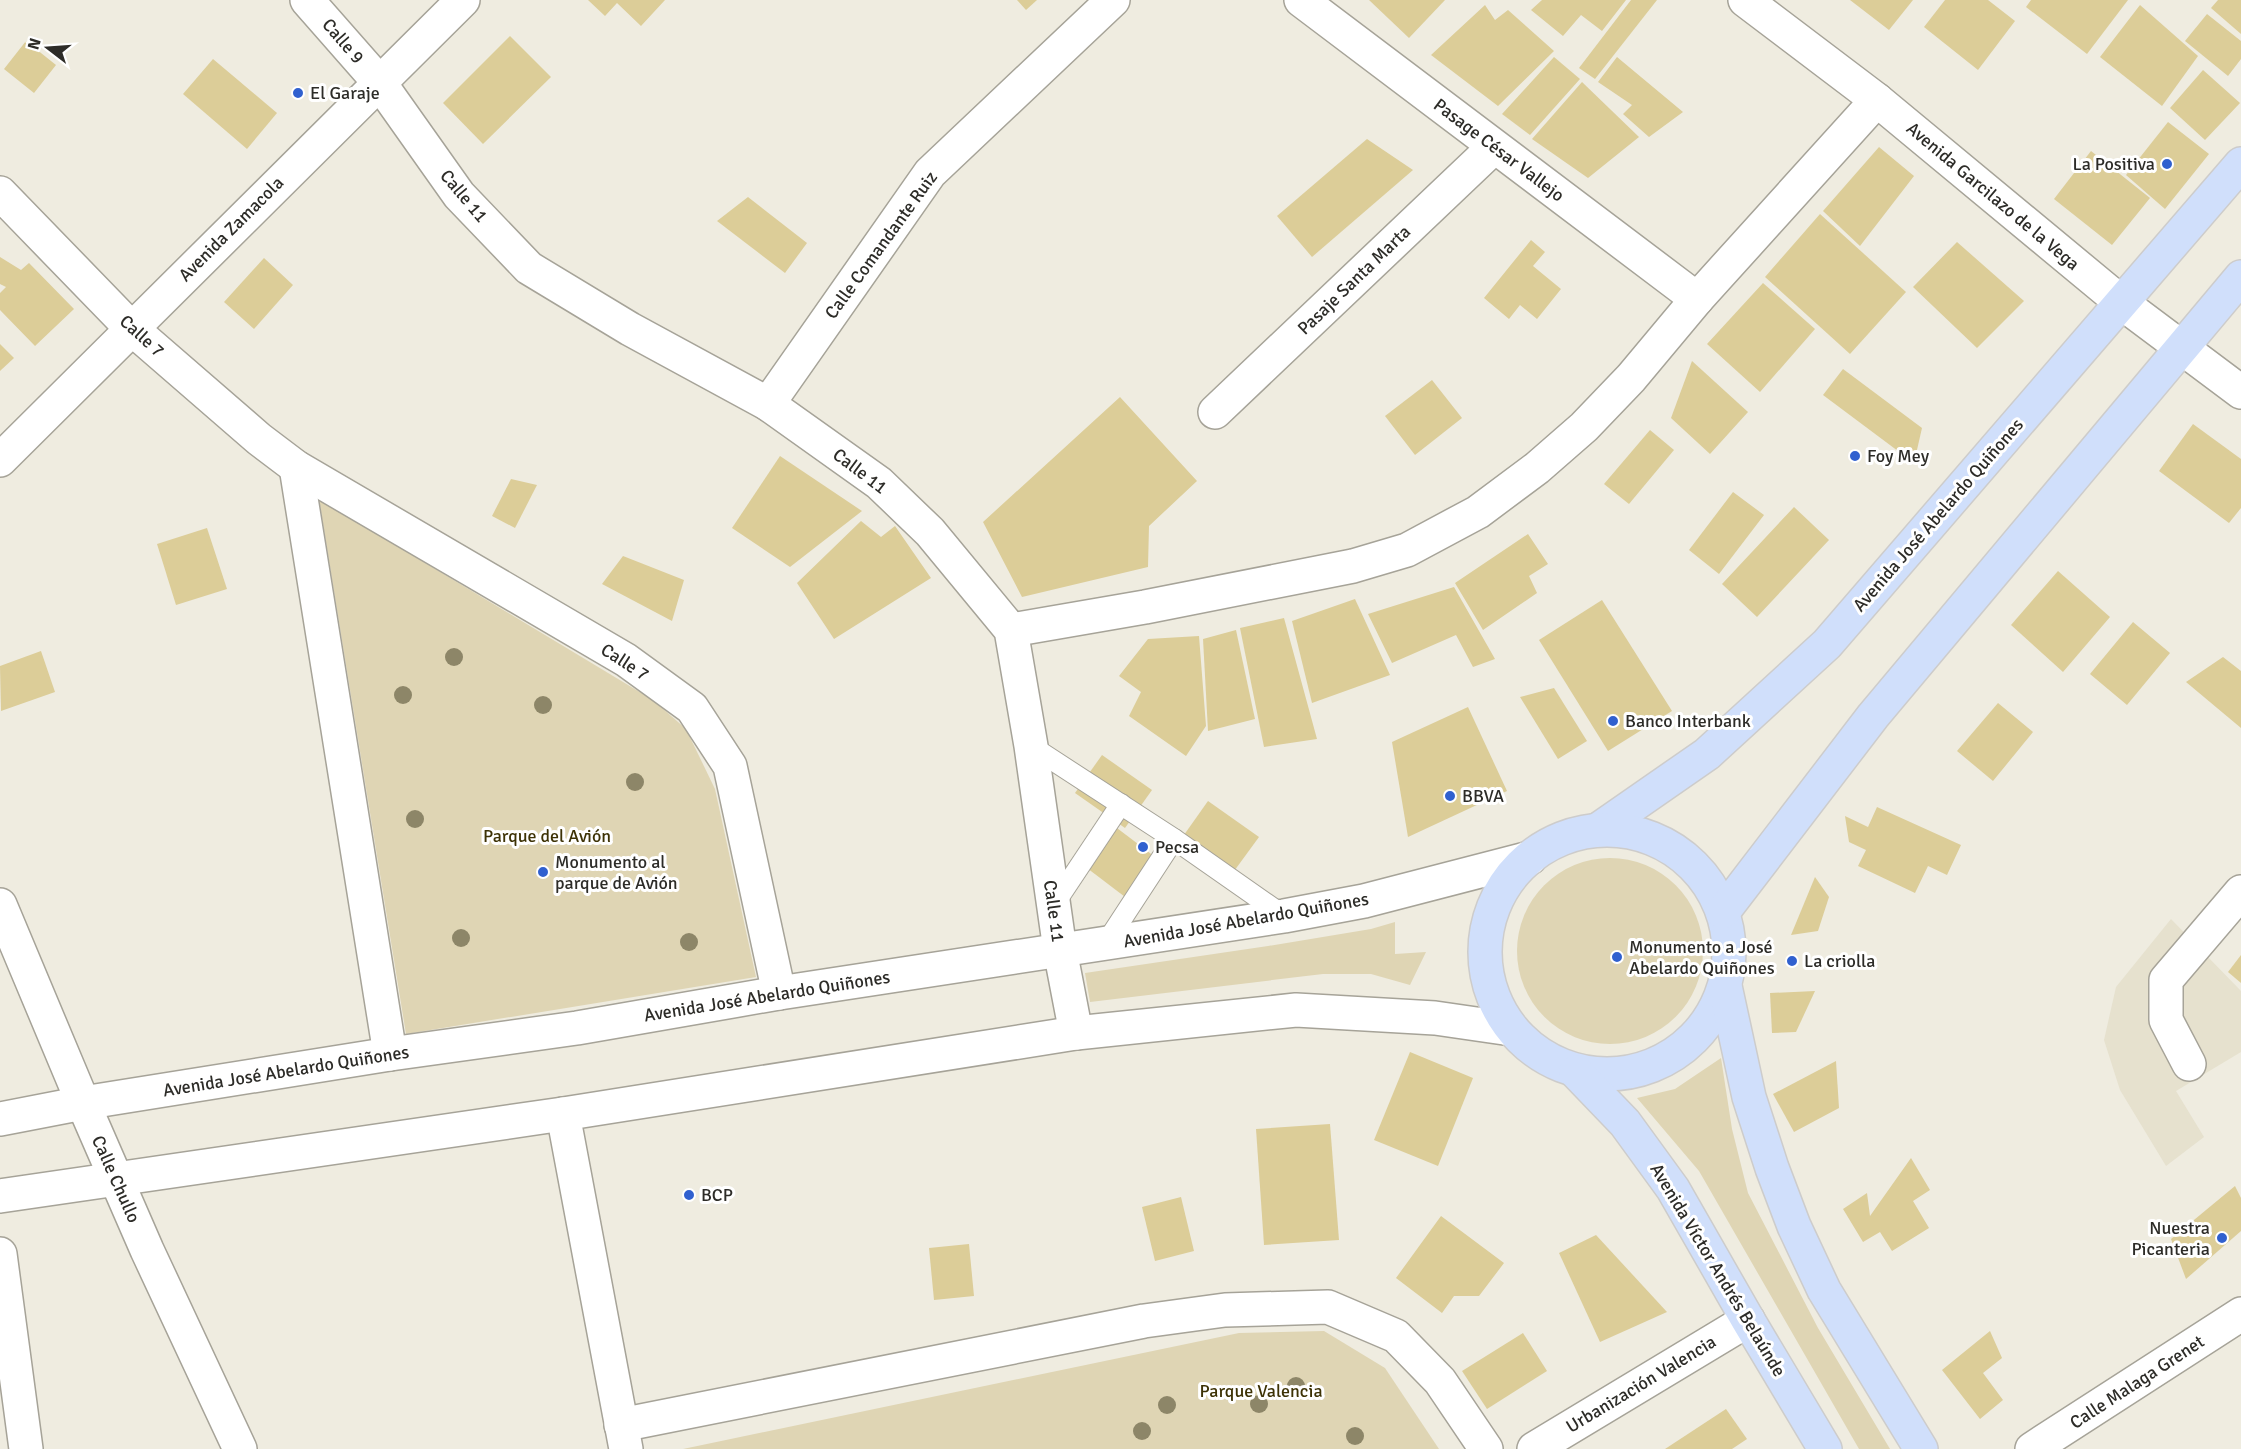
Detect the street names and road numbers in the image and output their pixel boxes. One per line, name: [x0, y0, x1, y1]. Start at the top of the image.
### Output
street label: Calle 9: [317, 14, 369, 68]
street label: Pasage César Vallejo: [1429, 94, 1569, 206]
street label: Avenida Garcilazo de la Vega: [1902, 117, 2084, 275]
street label: Calle 11: [435, 165, 493, 227]
street label: Calle Comandante Ruiz: [820, 167, 942, 323]
street label: Avenida Zamacola: [174, 172, 288, 286]
street label: Pasaje Santa Marta: [1293, 221, 1415, 339]
street label: Calle 7: [115, 310, 169, 362]
street label: Avenida José Abelardo Quiñones: [1848, 414, 2028, 616]
street label: Calle 11: [828, 443, 892, 499]
street label: Calle 7: [597, 638, 653, 686]
street label: Calle 11: [1039, 879, 1069, 943]
street label: Avenida José Abelardo Quiñones: [1122, 888, 1371, 952]
street label: Avenida José Abelardo Quiñones: [642, 966, 892, 1026]
street label: Avenida José Abelardo Quiñones: [161, 1041, 411, 1101]
street label: Calle Chullo: [87, 1132, 145, 1226]
street label: Avenida Víctor Andrés Belaúnde: [1646, 1159, 1790, 1381]
street label: Calle Malaga Grenet: [2066, 1330, 2208, 1434]
street label: Urbanización Valencia: [1562, 1331, 1720, 1437]

